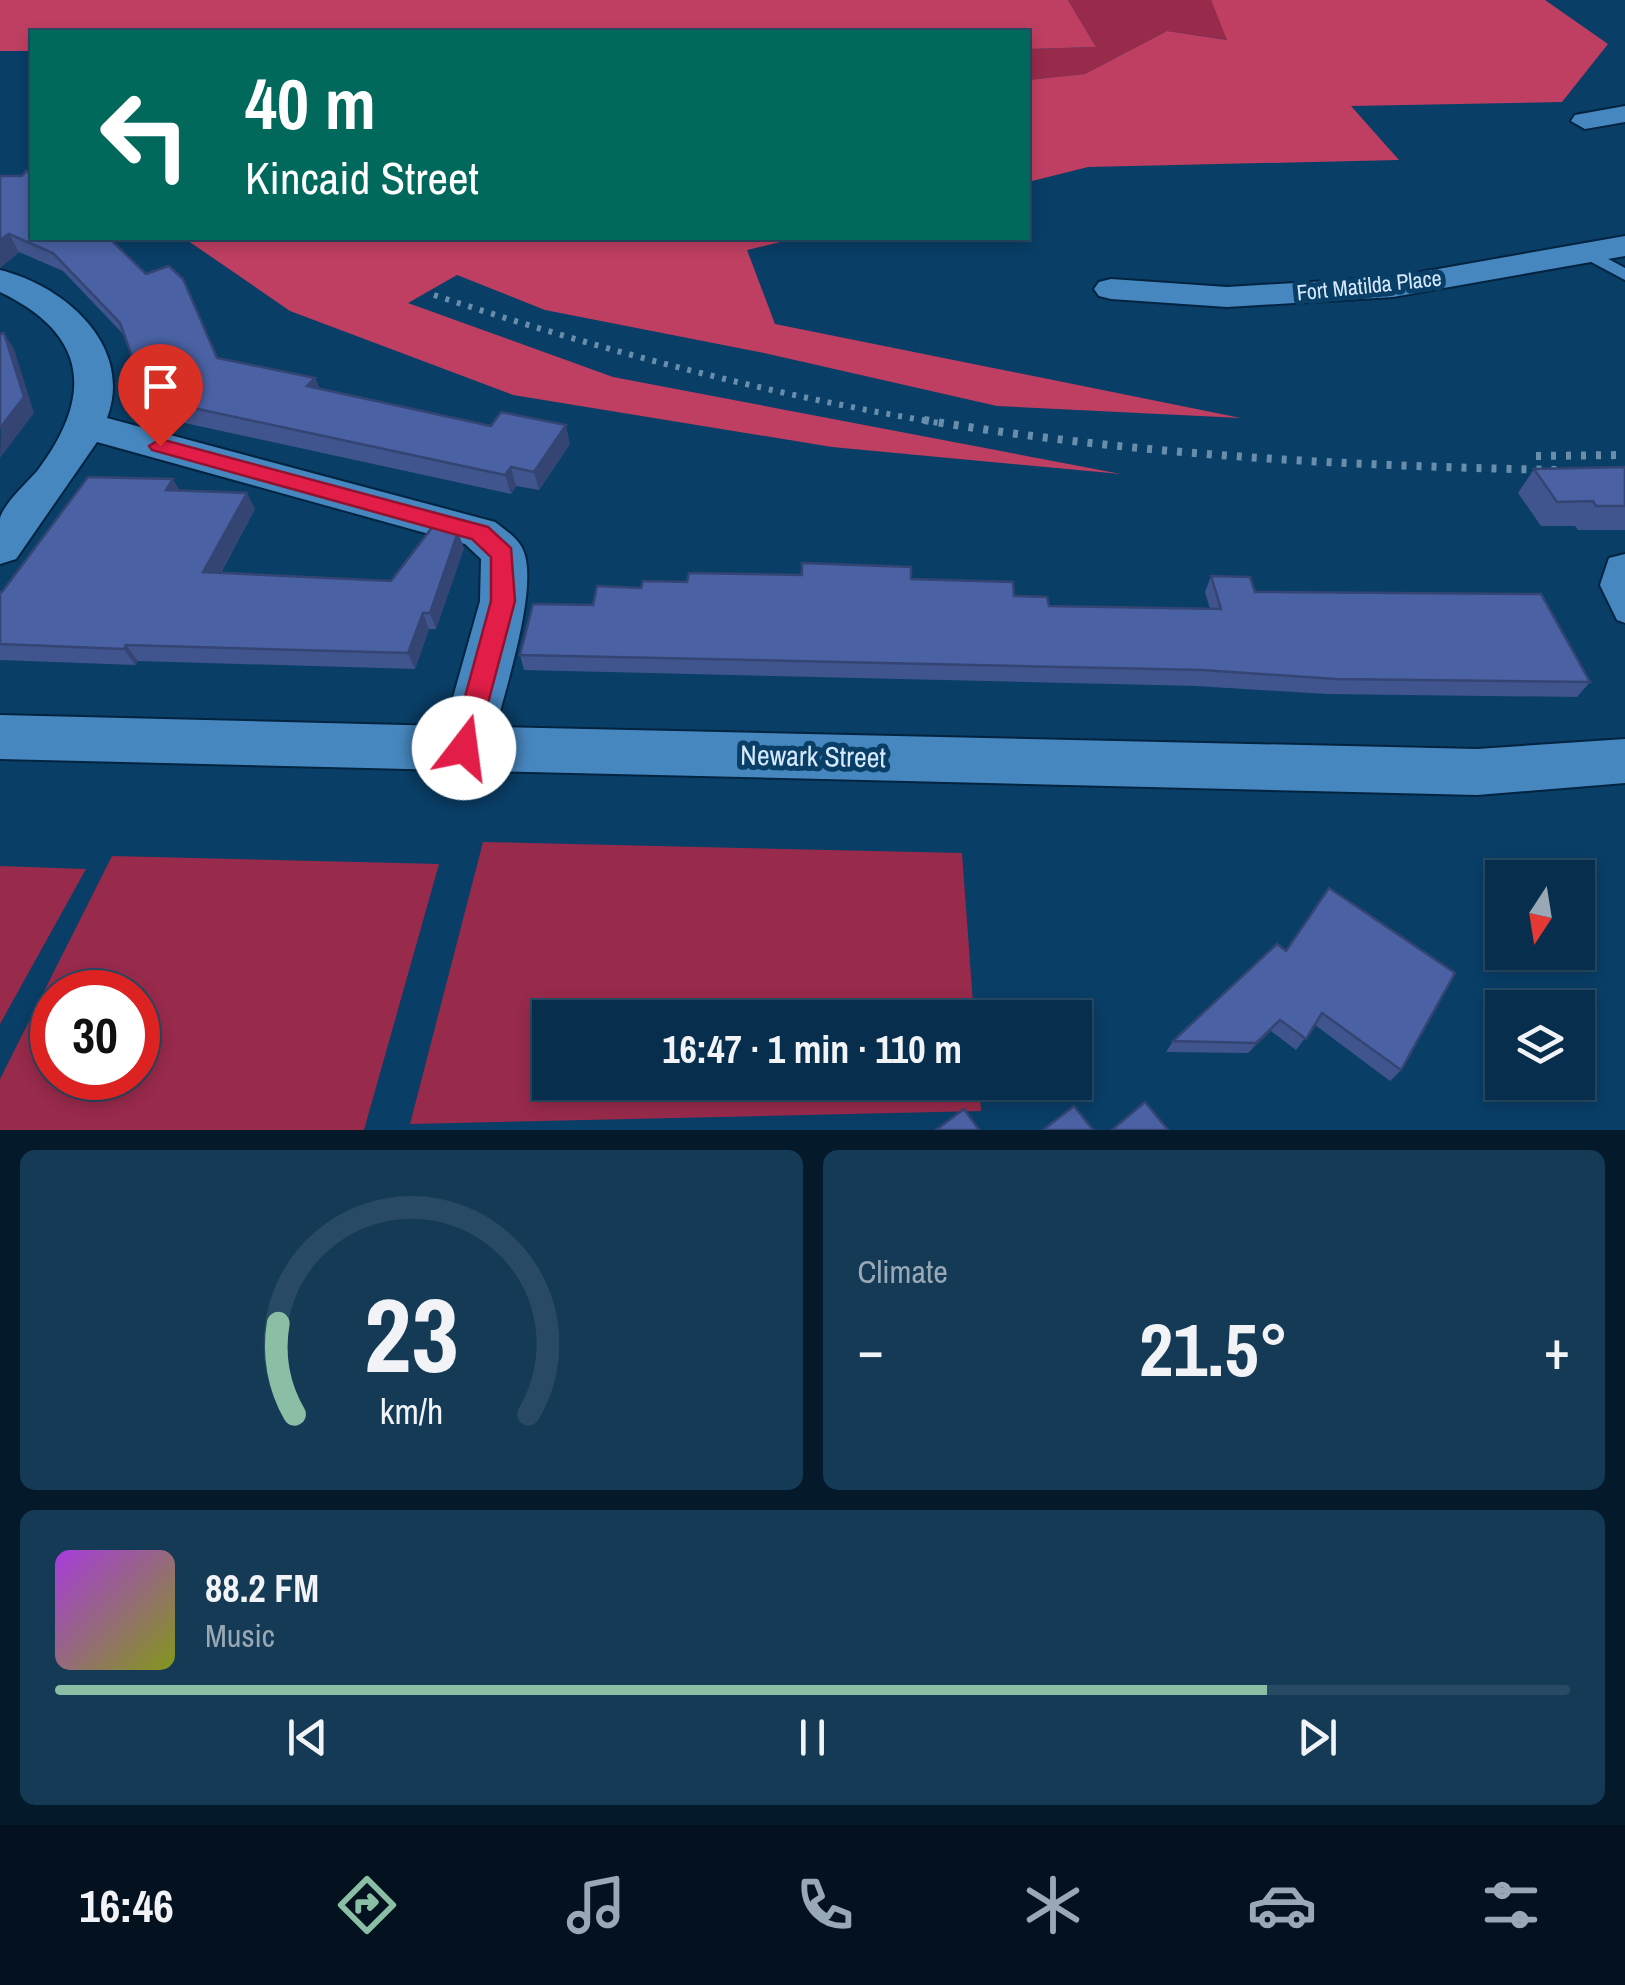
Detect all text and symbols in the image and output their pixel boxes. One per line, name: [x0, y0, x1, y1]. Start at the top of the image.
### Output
text: 40 m: [245, 57, 376, 151]
icon: left: [80, 70, 210, 200]
text: Kincaid Street: [245, 147, 479, 208]
street label: Fort Matilda Place: [1295, 262, 1443, 308]
pin: [118, 344, 203, 447]
icon: arrive: [133, 359, 188, 414]
position arrow: [412, 696, 516, 800]
street label: Newark Street: [740, 736, 886, 776]
north arrow: [1485, 860, 1595, 970]
map controls: [1485, 860, 1595, 1100]
speed limit sign: 30: [30, 970, 160, 1100]
button: layers: [1485, 990, 1595, 1100]
text: 16:47 · 1 min · 110 m: [662, 1024, 962, 1075]
text: Climate: [858, 1250, 948, 1293]
text: 23: [364, 1264, 459, 1404]
text: 21.5°: [1139, 1298, 1289, 1399]
text: −: [858, 1312, 884, 1386]
text: +: [1544, 1312, 1570, 1386]
text: km/h: [379, 1387, 443, 1435]
text: 88.2 FM: [205, 1563, 319, 1614]
text: Music: [205, 1614, 275, 1657]
icon: previous: [280, 1710, 335, 1765]
icon: pause: [785, 1710, 840, 1765]
icon: next: [1290, 1710, 1345, 1765]
icon: directions: [332, 1870, 402, 1940]
icon: music: [561, 1870, 631, 1940]
icon: phone: [790, 1870, 860, 1940]
icon: climate: [1018, 1870, 1088, 1940]
icon: car: [1247, 1870, 1317, 1940]
icon: filters: [1476, 1870, 1546, 1940]
text: 16:46: [79, 1875, 174, 1936]

